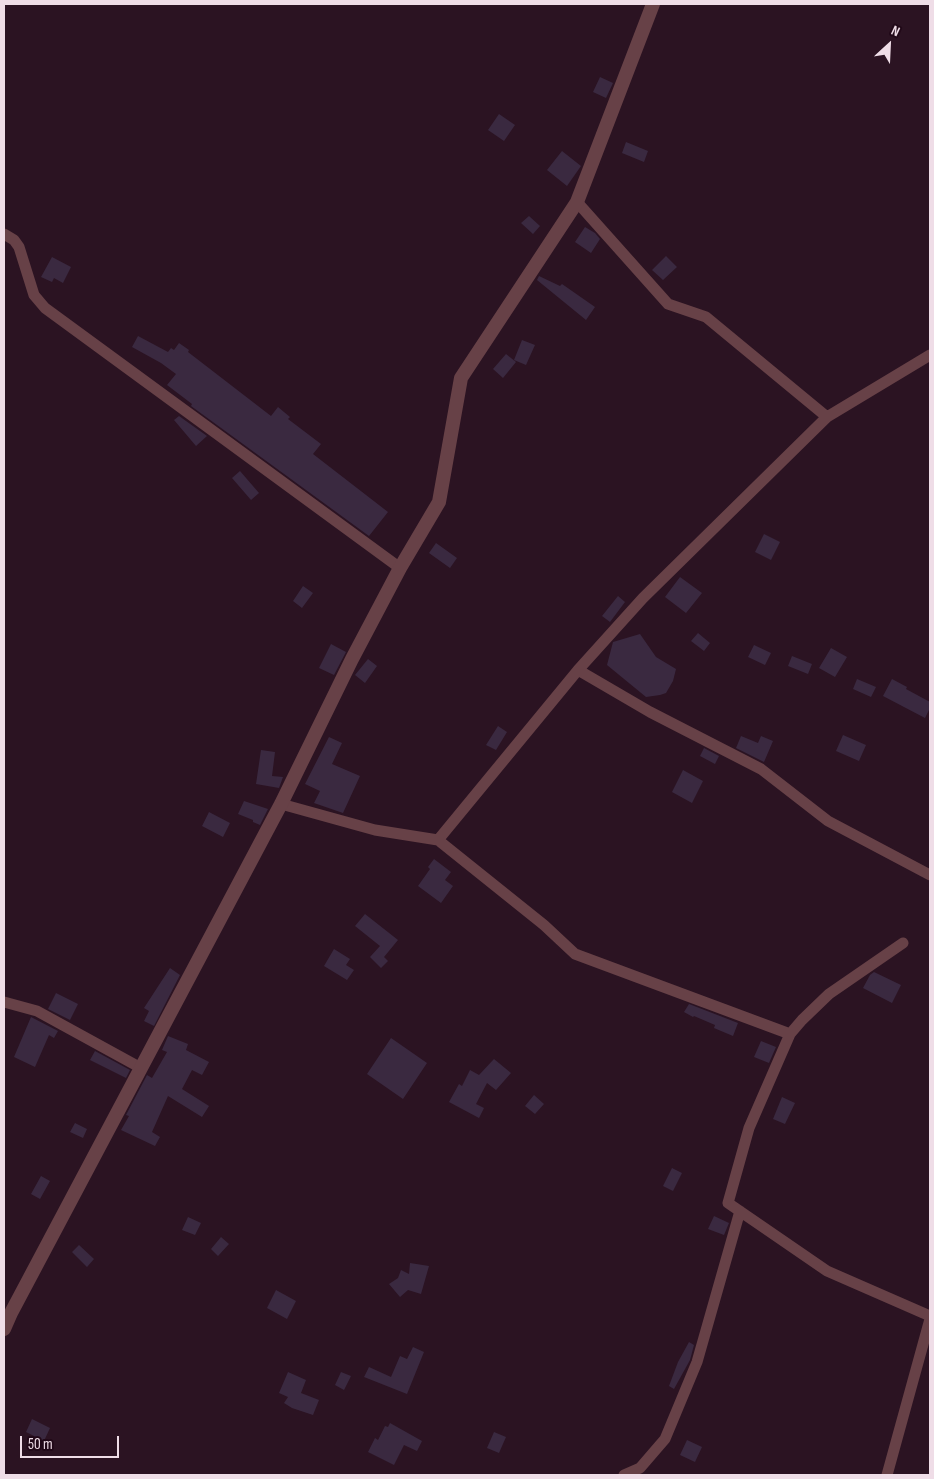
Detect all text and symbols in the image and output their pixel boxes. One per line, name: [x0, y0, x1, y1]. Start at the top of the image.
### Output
north arrow: [864, 20, 914, 70]
text: N: [889, 22, 903, 40]
scale bar: [22, 1426, 121, 1458]
text: 50 m: [28, 1435, 53, 1454]

